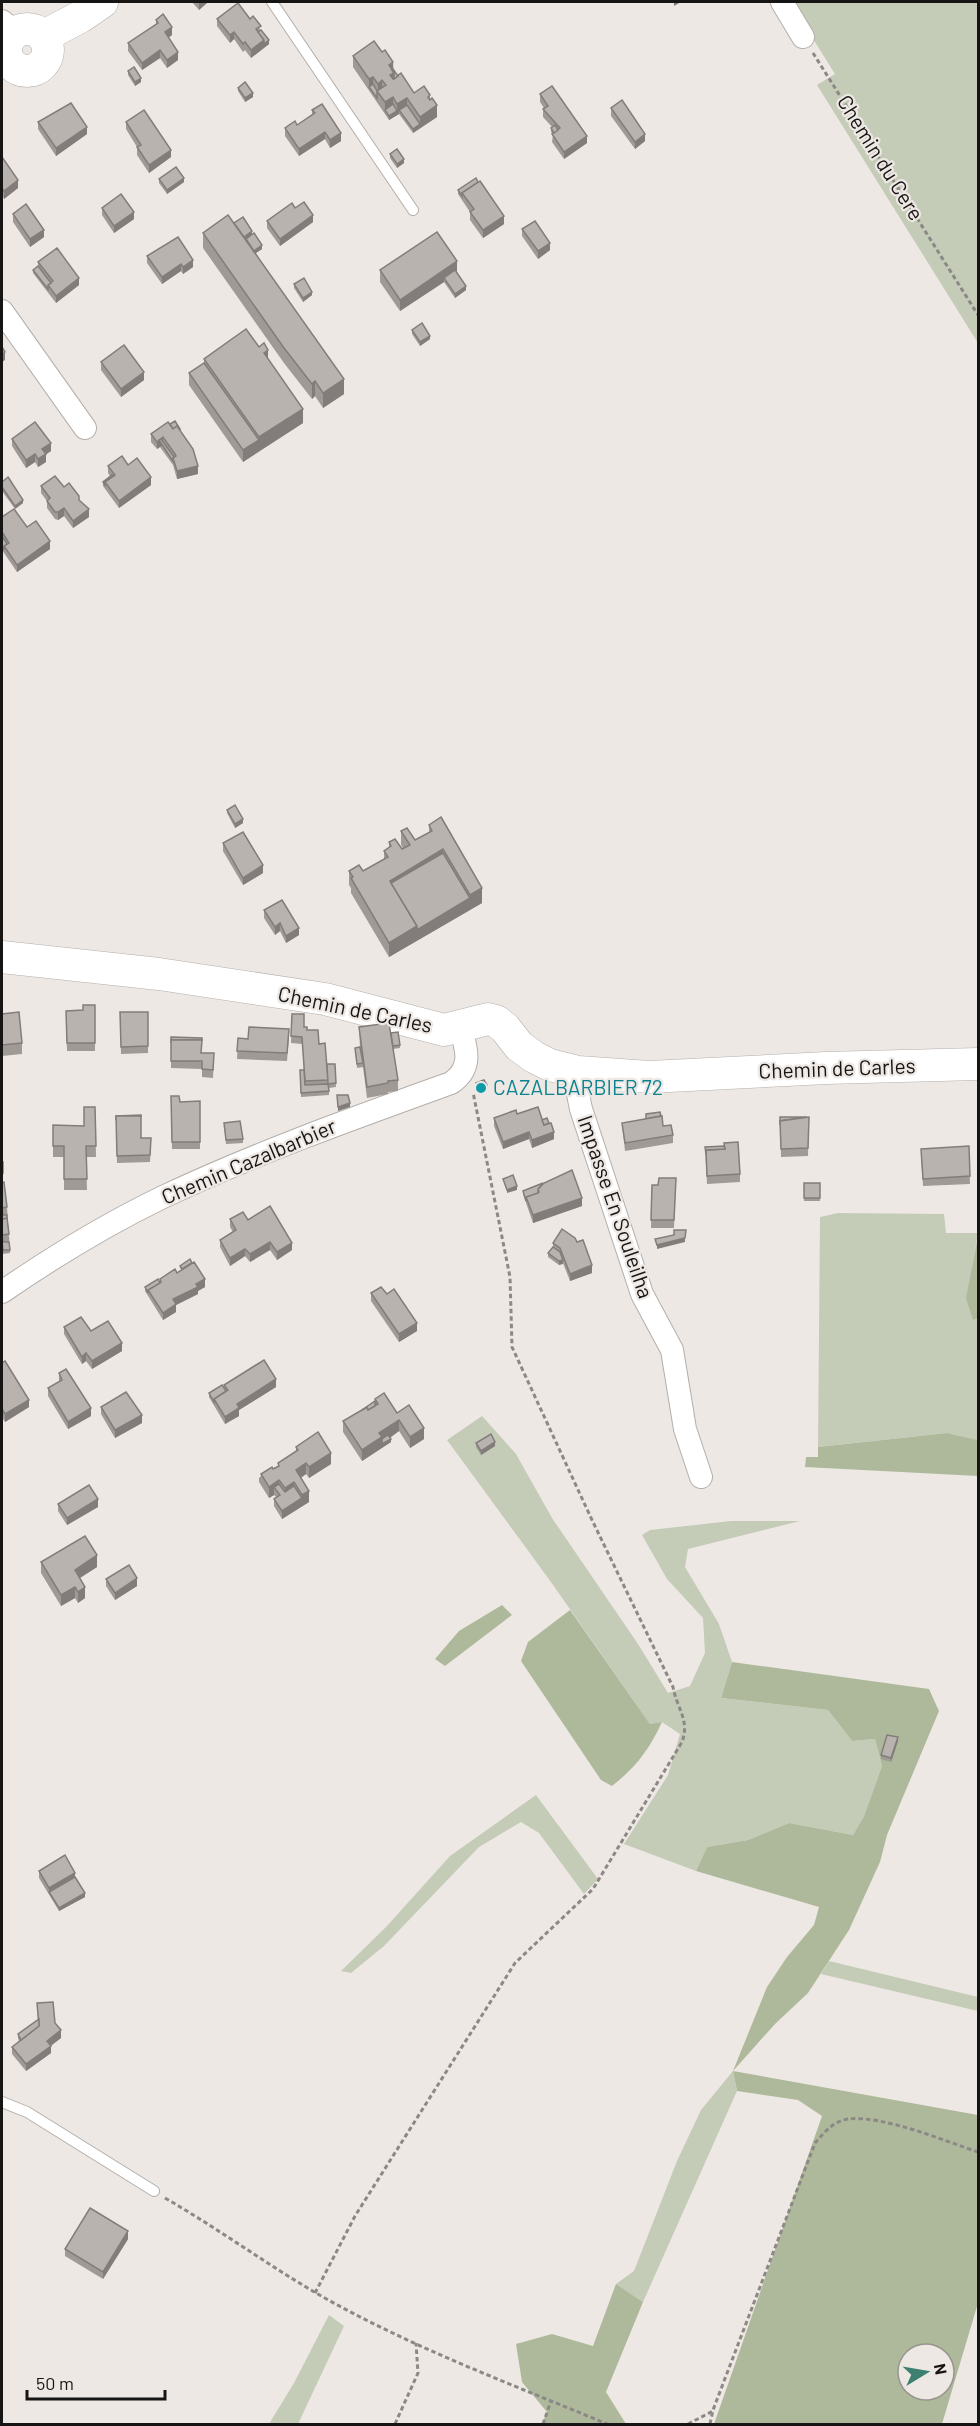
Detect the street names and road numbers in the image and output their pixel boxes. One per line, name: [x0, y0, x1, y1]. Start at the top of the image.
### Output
street label: Chemin du Cere: [833, 90, 930, 224]
street label: Chemin de Carles: [276, 980, 435, 1037]
street label: Chemin de Carles: [758, 1052, 916, 1083]
street label: Chemin Cazalbarbier: [157, 1112, 340, 1209]
street label: Impasse En Souleilha: [573, 1112, 659, 1301]

